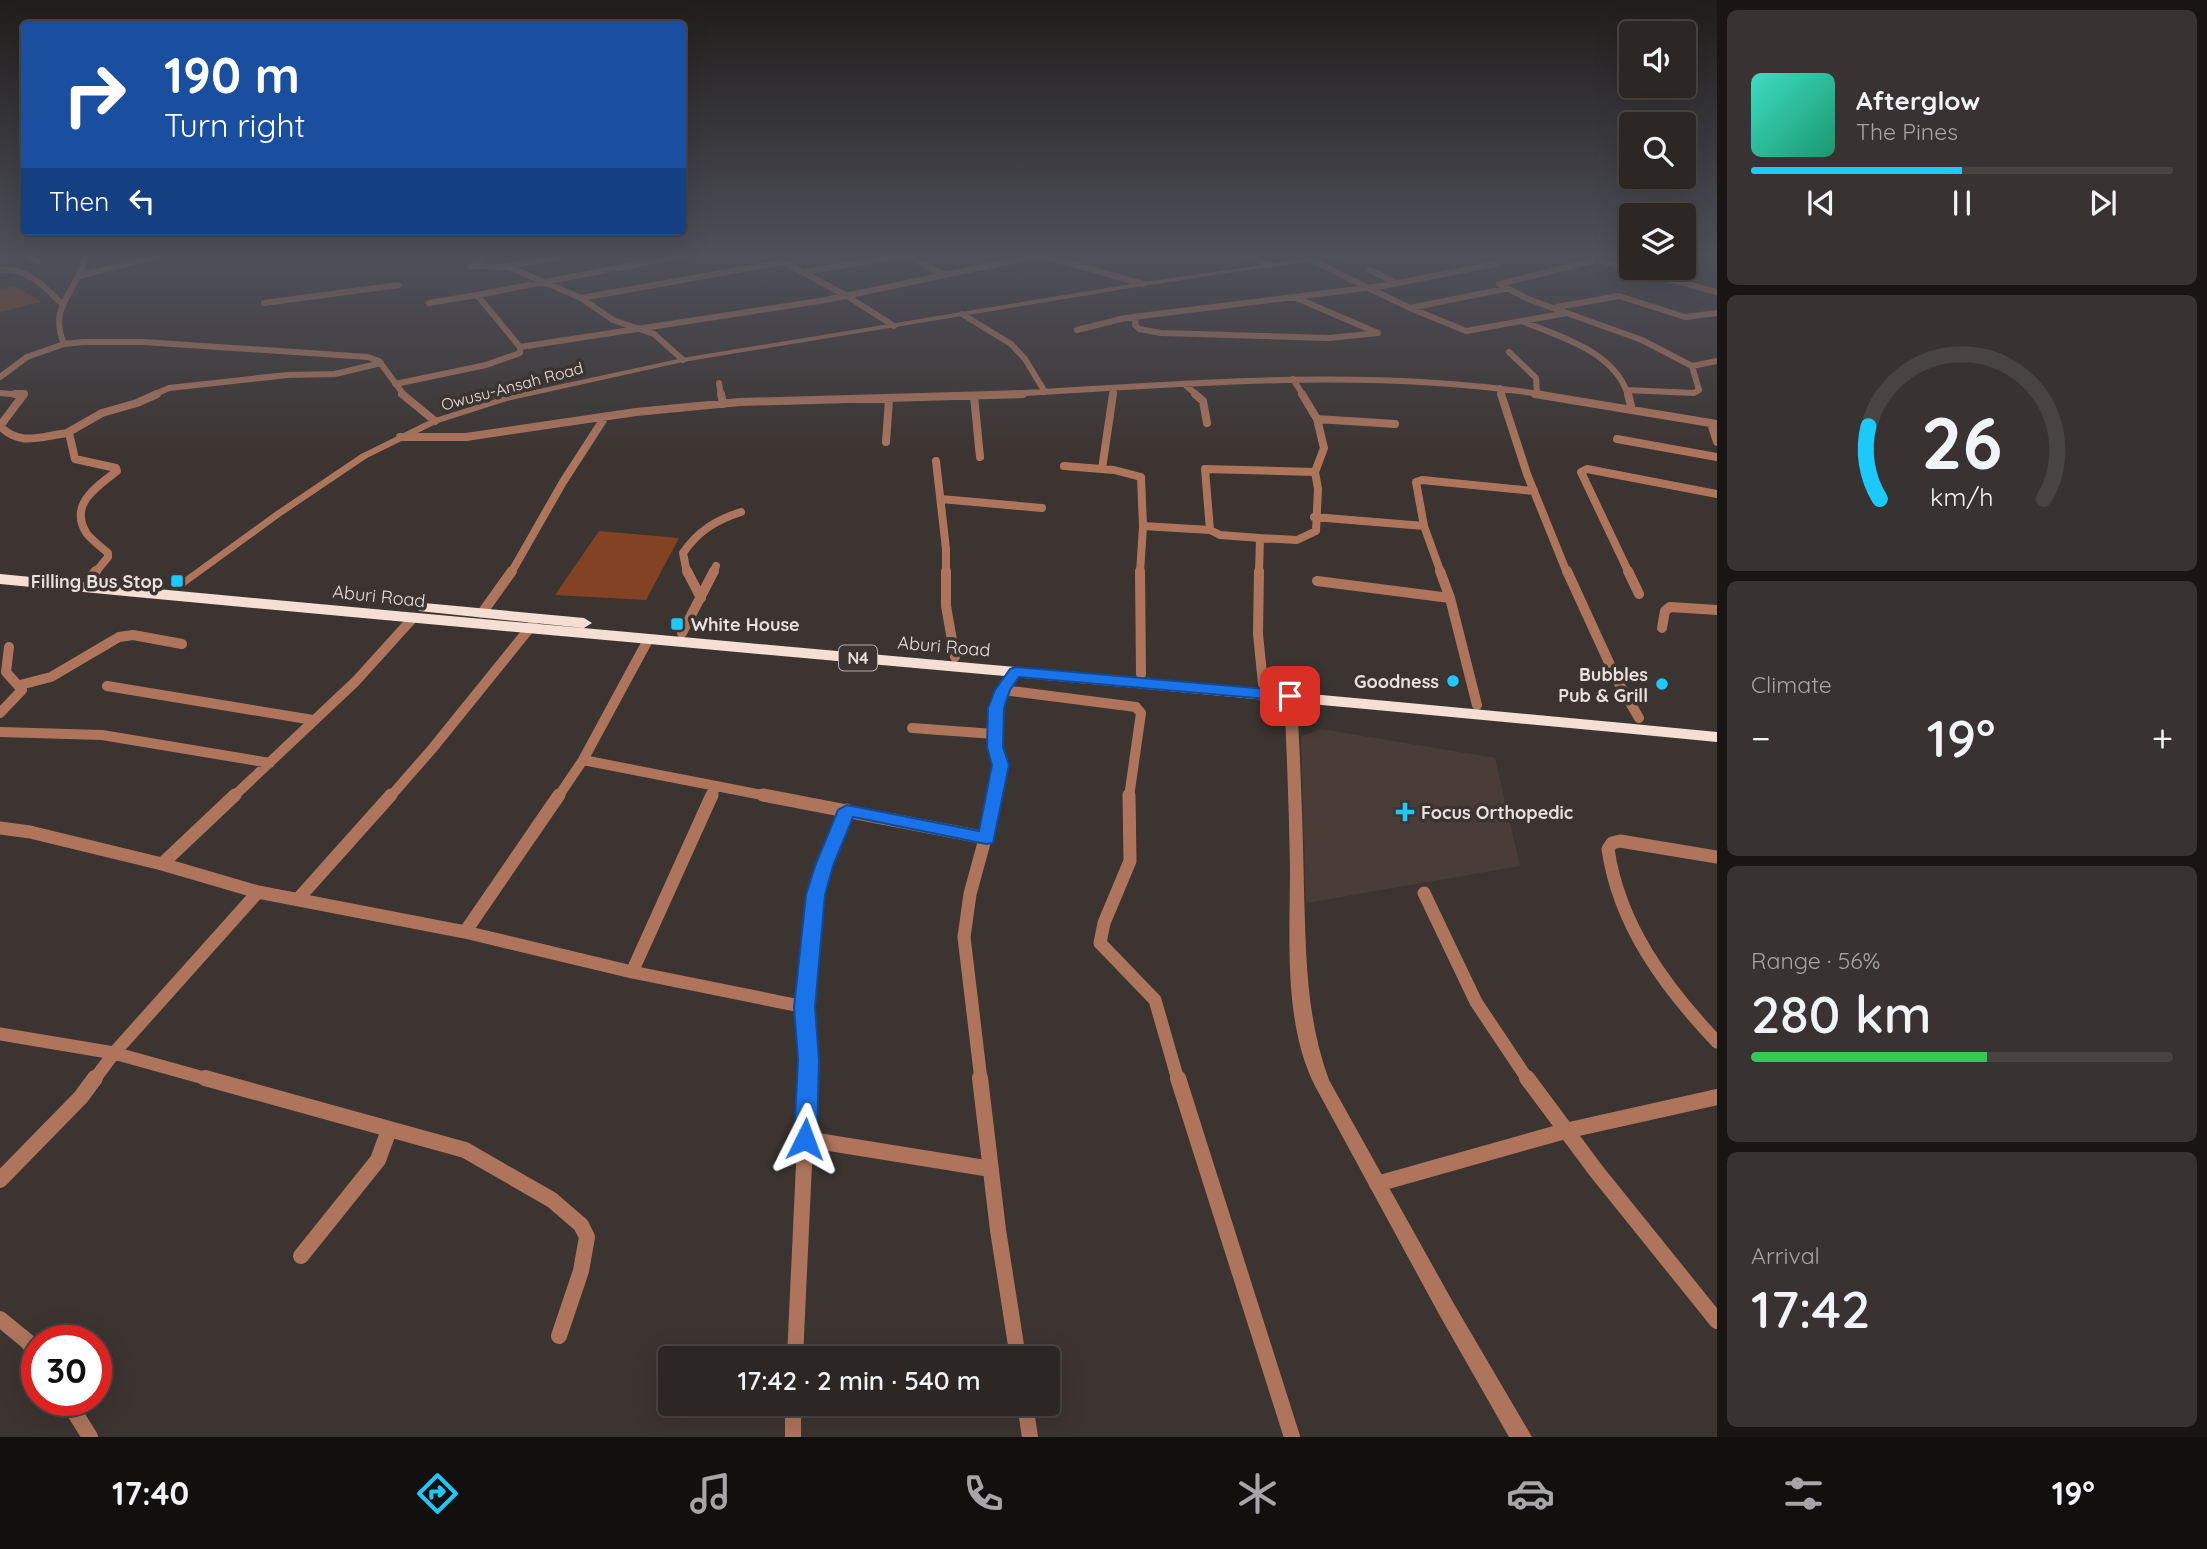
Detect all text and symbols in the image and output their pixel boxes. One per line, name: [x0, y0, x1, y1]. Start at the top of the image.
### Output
map controls: [1619, 21, 1696, 280]
button: sound: [1619, 21, 1696, 98]
text: 190 m: [164, 44, 300, 105]
icon: right: [49, 49, 140, 140]
text: Afterglow: [1856, 84, 1980, 117]
text: Turn right: [164, 105, 305, 145]
button: search: [1619, 112, 1696, 189]
text: The Pines: [1856, 117, 1958, 146]
icon: left: [123, 182, 161, 220]
icon: previous: [1802, 184, 1840, 222]
icon: pause: [1943, 184, 1981, 222]
icon: next: [2084, 184, 2122, 222]
text: Then: [49, 185, 109, 218]
button: layers: [1619, 203, 1696, 280]
street label: Owusu-Ansah Road: [439, 357, 585, 415]
text: 26: [1921, 397, 2003, 488]
text: km/h: [1930, 481, 1994, 512]
place label: Filling Bus Stop: [31, 570, 163, 593]
marker: Filling Bus Stop: [169, 573, 185, 589]
street label: Aburi Road: [331, 580, 427, 612]
place label: White House: [691, 613, 800, 636]
marker: White House: [669, 616, 685, 632]
street label: Aburi Road: [897, 630, 991, 662]
road number: N4: [839, 646, 877, 670]
place label: Bubbles Pub & Grill: [1558, 663, 1648, 707]
pin: [1260, 666, 1320, 726]
place label: Goodness: [1354, 670, 1439, 693]
text: Climate: [1751, 670, 1832, 699]
marker: Goodness: [1445, 673, 1461, 689]
marker: Bubbles Pub & Grill: [1654, 676, 1670, 692]
icon: arrive: [1271, 677, 1309, 715]
text: 19°: [1927, 705, 1996, 770]
text: −: [1751, 714, 1771, 762]
text: +: [2152, 714, 2173, 762]
place label: Focus Orthopedic: [1421, 801, 1573, 824]
marker: Focus Orthopedic: [1395, 802, 1415, 822]
text: Range · 56%: [1751, 946, 1880, 975]
text: 280 km: [1751, 981, 1932, 1046]
position arrow: [768, 1102, 842, 1176]
text: Arrival: [1751, 1241, 1820, 1270]
text: 17:42: [1751, 1276, 1870, 1341]
speed limit sign: 30: [21, 1325, 112, 1416]
text: 17:42 · 2 min · 540 m: [737, 1364, 981, 1397]
icon: directions: [413, 1469, 462, 1518]
icon: music: [686, 1469, 735, 1518]
icon: phone: [959, 1469, 1008, 1518]
icon: climate: [1233, 1469, 1282, 1518]
icon: car: [1506, 1469, 1555, 1518]
icon: filters: [1779, 1469, 1828, 1518]
text: 17:40: [112, 1473, 189, 1513]
text: 19°: [2052, 1473, 2095, 1513]

